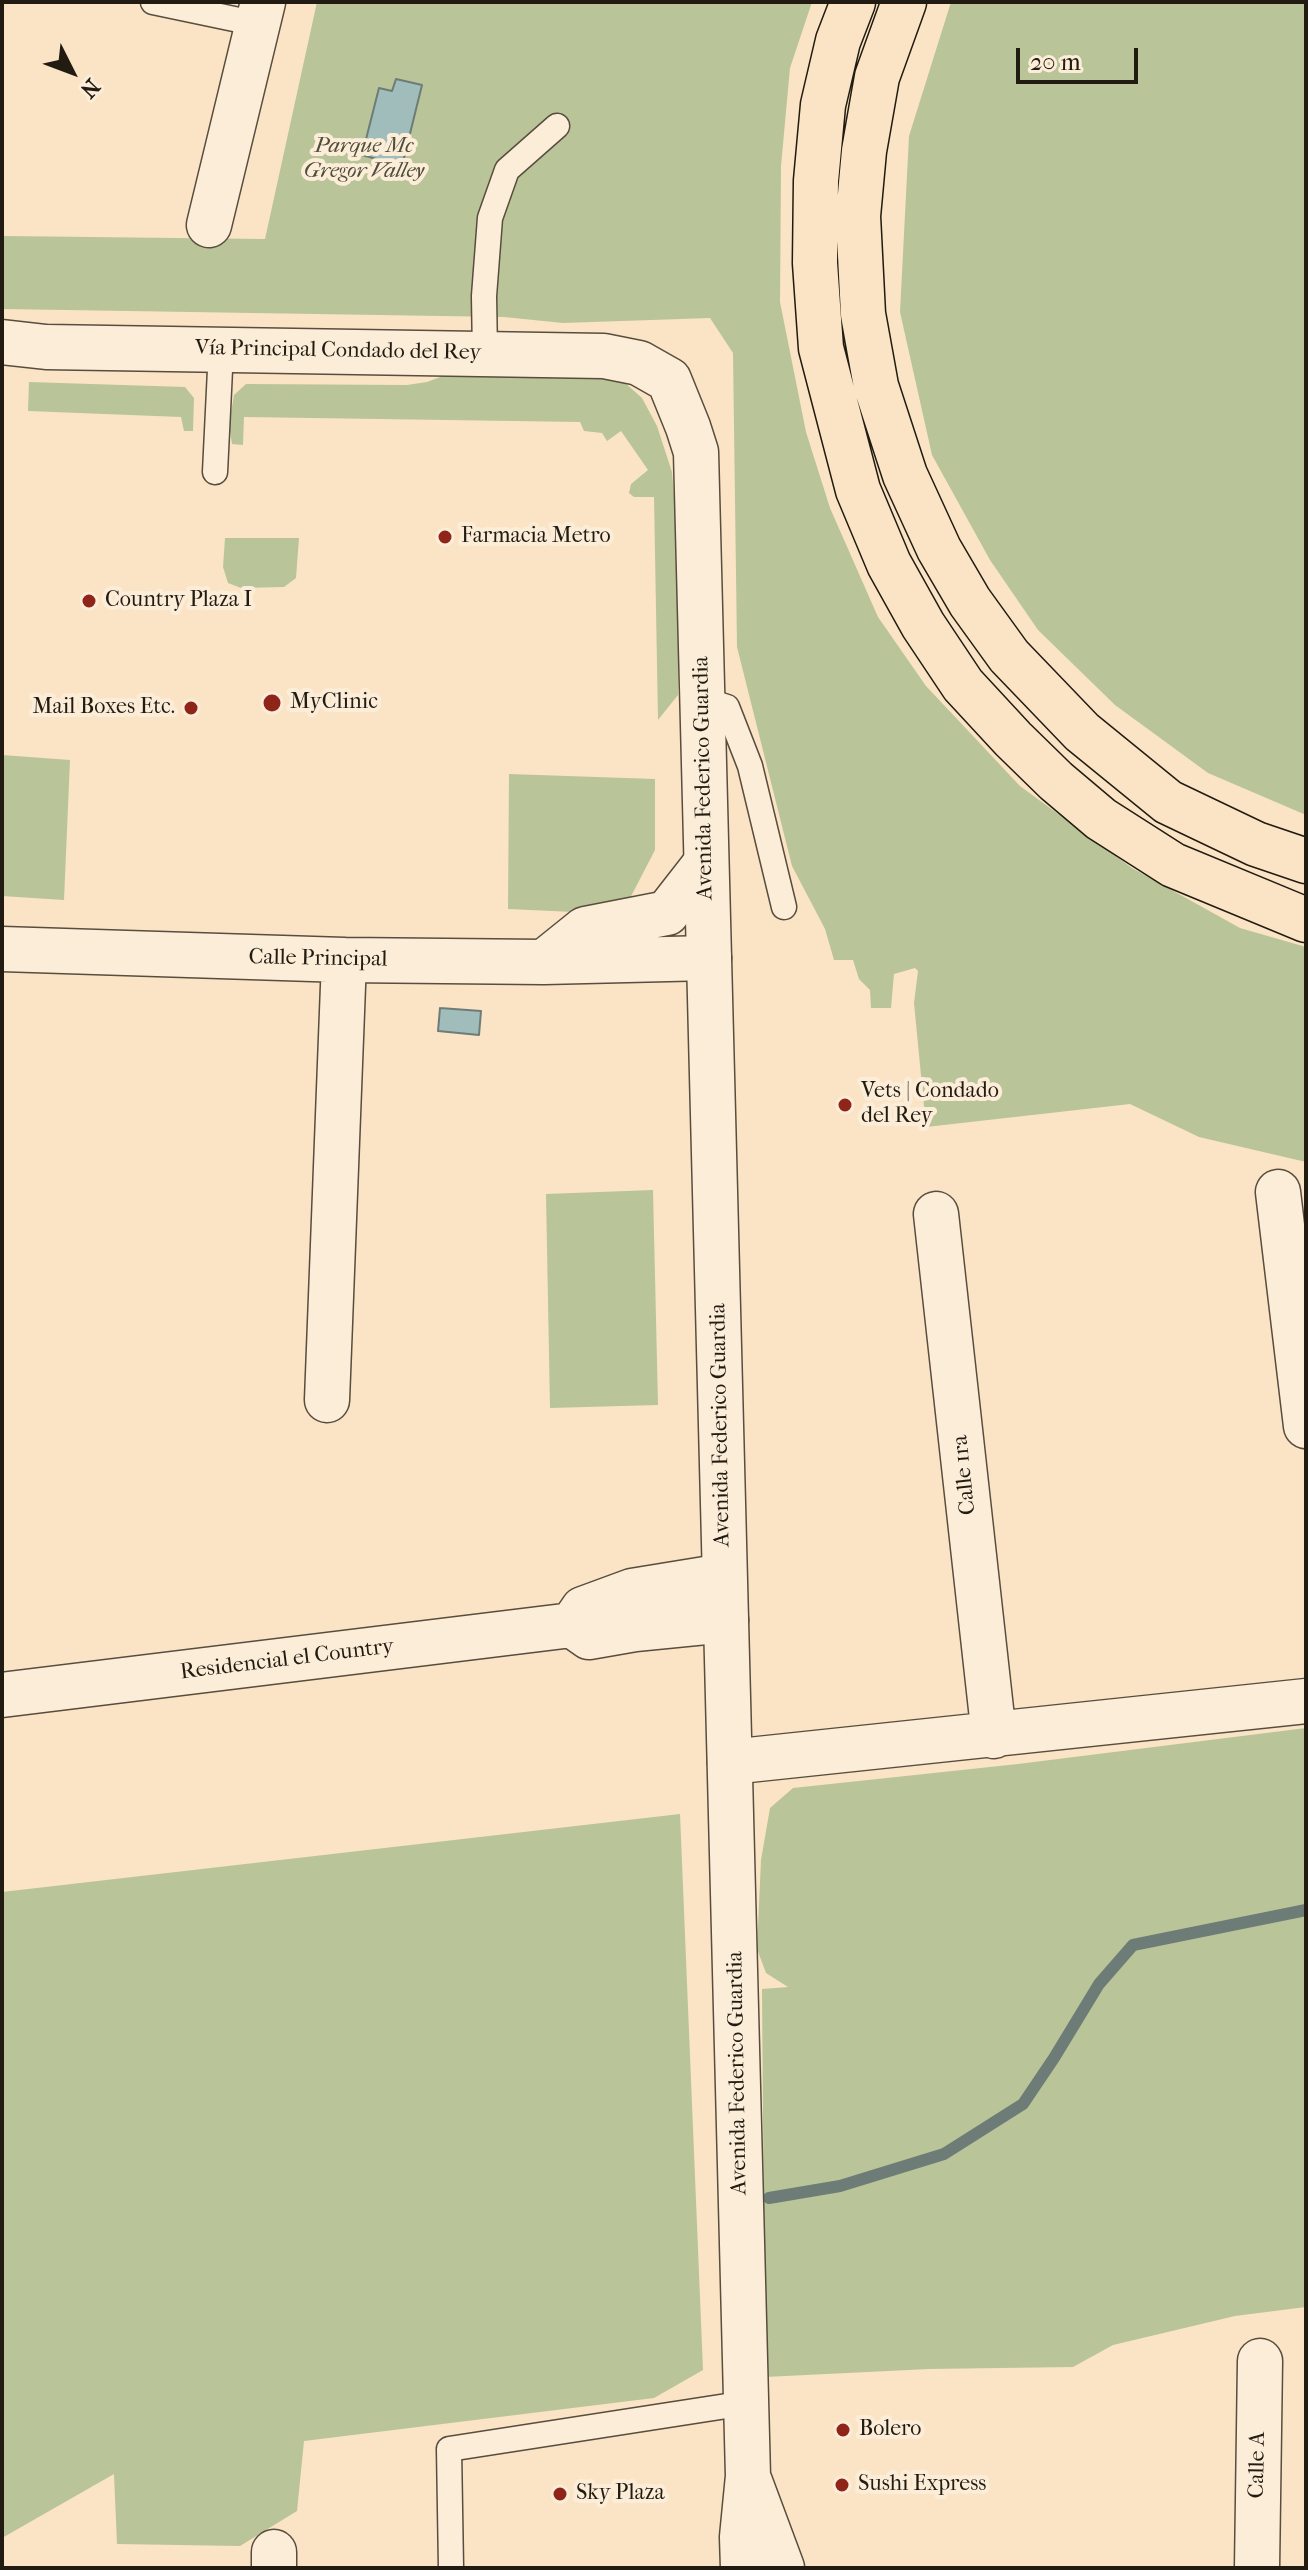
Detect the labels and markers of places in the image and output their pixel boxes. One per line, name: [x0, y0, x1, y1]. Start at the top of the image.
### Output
place label: Farmacia Metro: [461, 524, 611, 550]
marker: Farmacia Metro: [436, 528, 454, 546]
place label: Country Plaza I: [105, 588, 252, 614]
marker: Country Plaza I: [80, 592, 98, 610]
place label: MyClinic: [290, 690, 378, 716]
marker: MyClinic: [261, 692, 283, 714]
place label: Mail Boxes Etc.: [32, 695, 175, 721]
marker: Mail Boxes Etc.: [182, 699, 200, 717]
place label: Vets | Condado del Rey: [861, 1079, 999, 1130]
marker: Vets | Condado del Rey: [836, 1096, 854, 1114]
place label: Bolero: [859, 2417, 921, 2443]
marker: Bolero: [834, 2421, 852, 2439]
place label: Sushi Express: [858, 2472, 986, 2498]
marker: Sushi Express: [833, 2476, 851, 2494]
place label: Sky Plaza: [576, 2481, 665, 2507]
marker: Sky Plaza: [551, 2485, 569, 2503]

